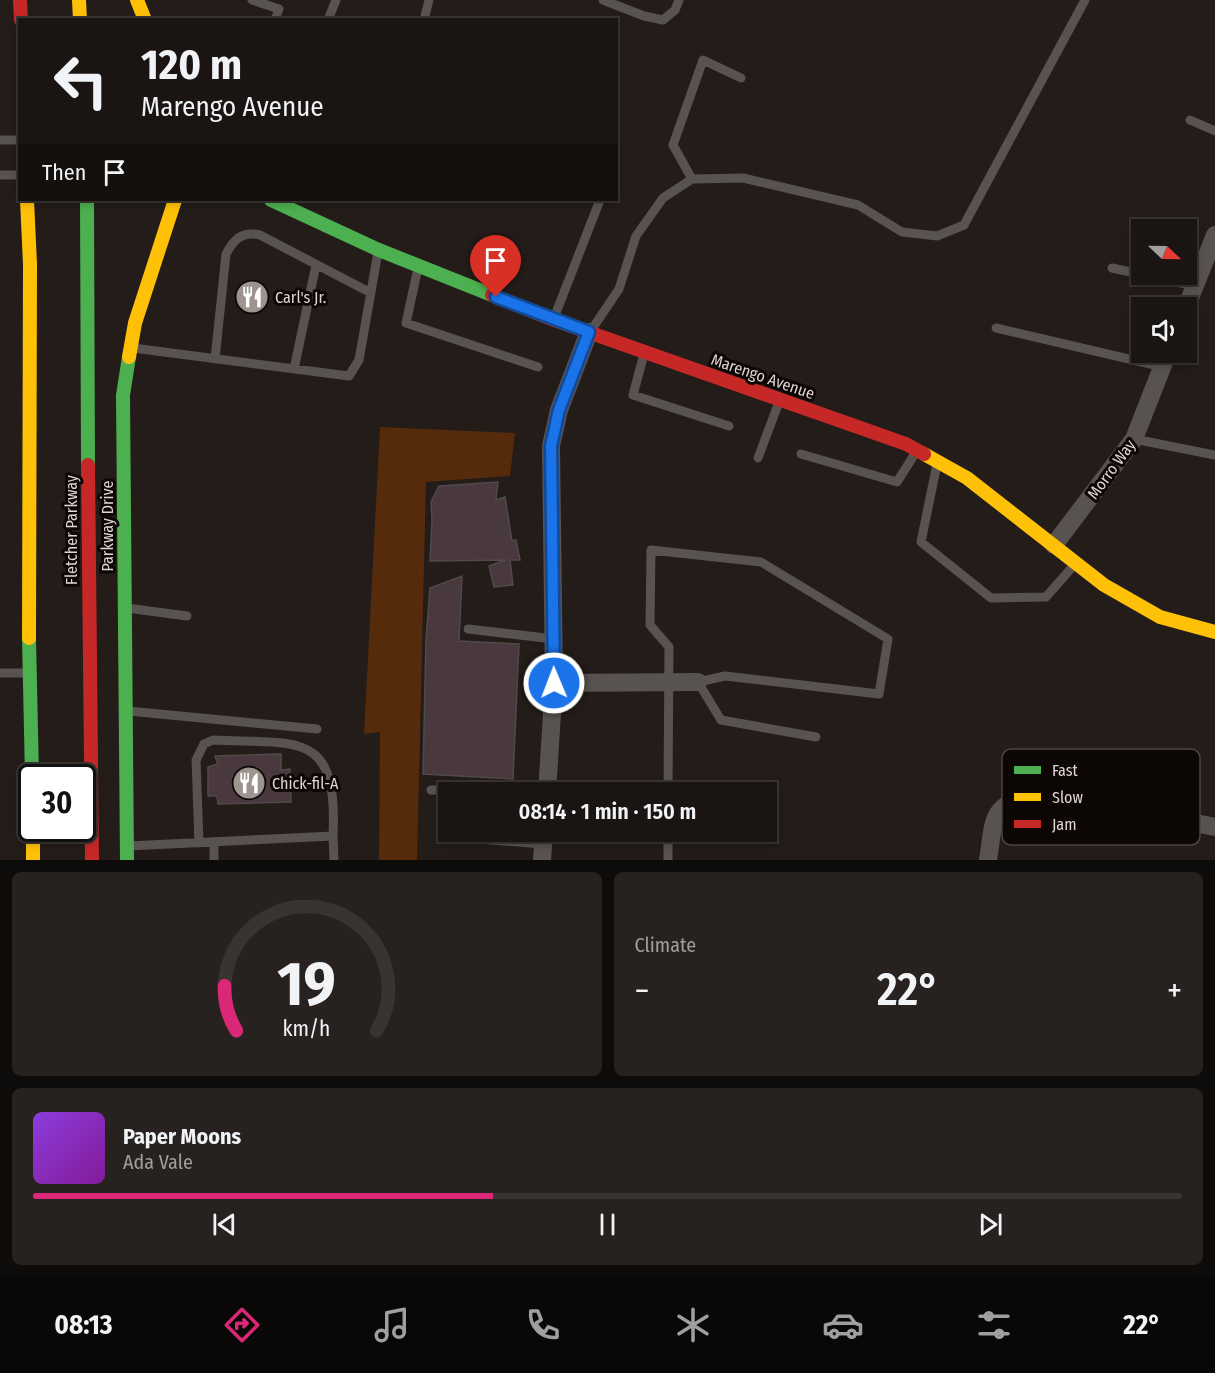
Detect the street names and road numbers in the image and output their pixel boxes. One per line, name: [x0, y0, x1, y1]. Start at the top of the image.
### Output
street label: Marengo Avenue: [709, 350, 817, 403]
street label: Morro Way: [1083, 435, 1140, 503]
street label: Fletcher Parkway: [62, 474, 81, 585]
street label: Parkway Drive: [98, 480, 117, 572]

